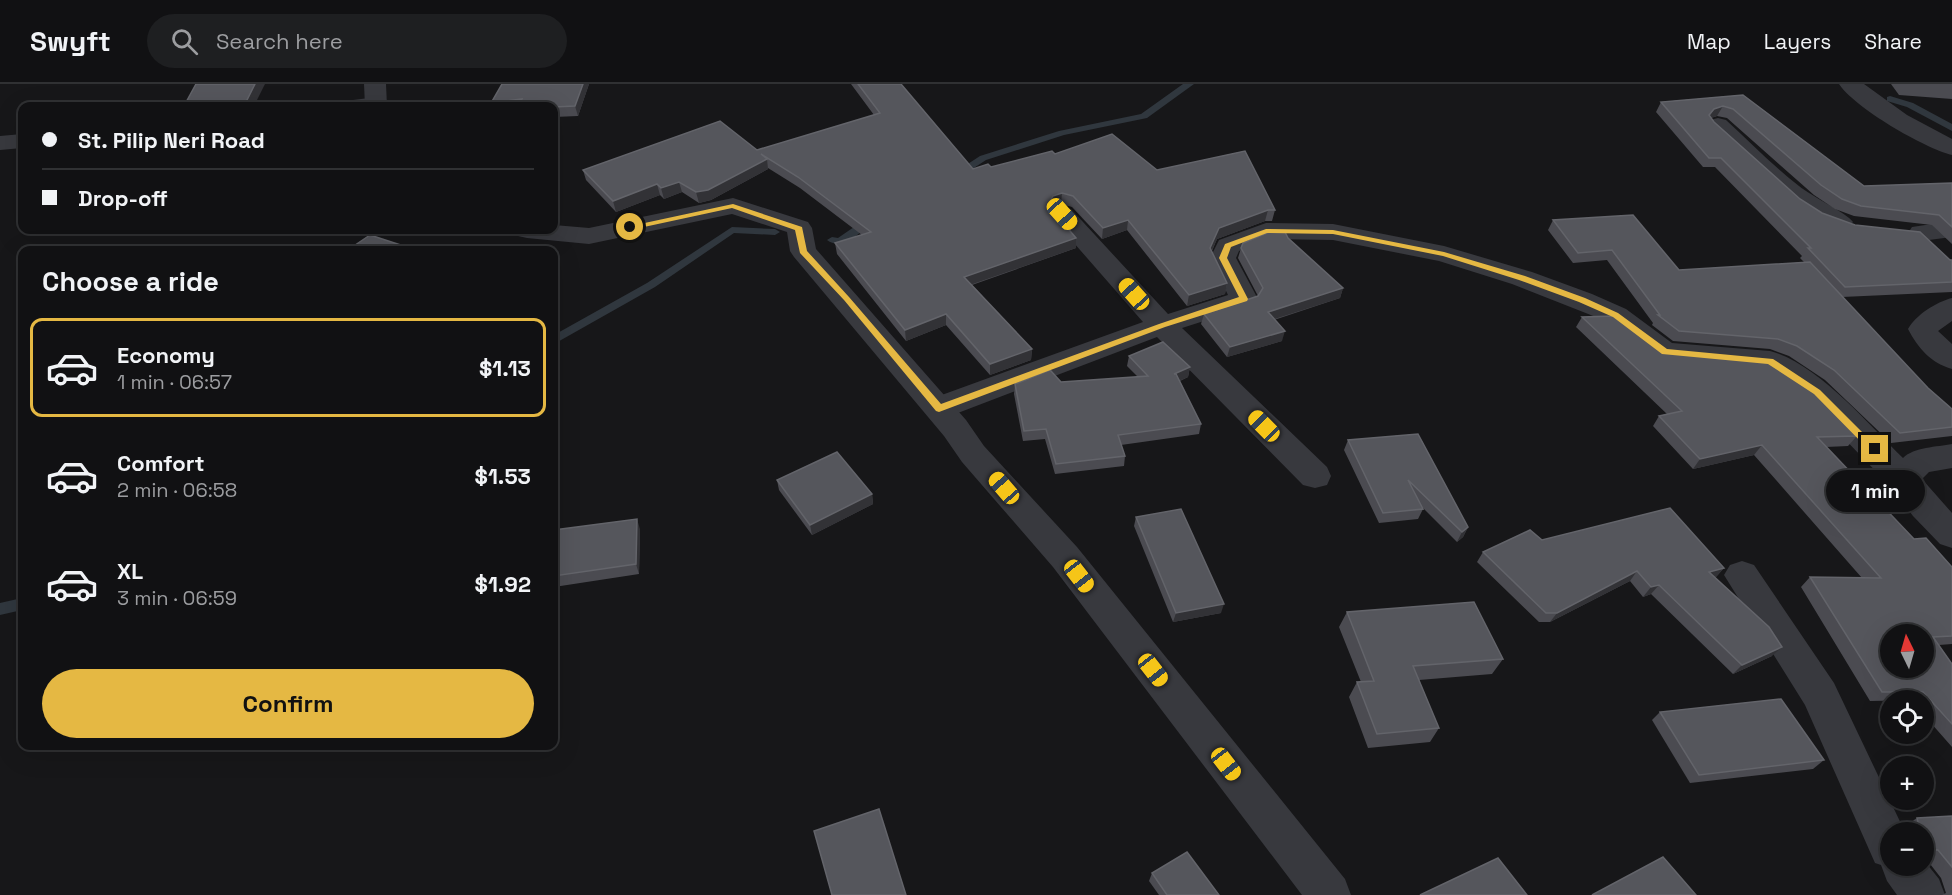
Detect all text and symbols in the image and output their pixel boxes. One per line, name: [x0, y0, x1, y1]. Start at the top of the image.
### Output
search box: [147, 14, 567, 68]
text: Swyft: [30, 23, 111, 59]
icon: search: [168, 25, 201, 58]
text: Search here: [216, 27, 343, 55]
text: Map: [1687, 28, 1731, 55]
text: Layers: [1764, 28, 1831, 55]
text: Share: [1864, 28, 1922, 55]
text: St. Pilip Neri Road: [78, 126, 265, 154]
text: Drop-off: [78, 184, 168, 212]
car: [1043, 195, 1081, 233]
route start: [616, 213, 643, 240]
text: Choose a ride: [42, 264, 219, 299]
car: [1115, 275, 1153, 313]
icon: car: [45, 341, 99, 395]
text: Economy: [117, 341, 215, 369]
text: $1.13: [479, 354, 531, 382]
text: 1 min · 06:57: [117, 369, 232, 395]
car: [1245, 407, 1283, 445]
route end: [1861, 435, 1888, 462]
icon: car: [45, 449, 99, 503]
text: Comfort: [117, 449, 205, 477]
text: $1.53: [475, 462, 531, 490]
car: [985, 469, 1023, 507]
callout: 1 min: [1826, 470, 1924, 512]
text: 2 min · 06:58: [117, 477, 237, 503]
text: 1 min: [1851, 478, 1900, 504]
car: [1061, 556, 1097, 596]
icon: car: [45, 557, 99, 611]
text: XL: [117, 557, 143, 585]
text: $1.92: [475, 570, 531, 598]
text: 3 min · 06:59: [117, 585, 237, 611]
north arrow: [1880, 624, 1934, 678]
map controls: [1880, 624, 1934, 876]
car: [1135, 650, 1171, 690]
button: Confirm: [42, 669, 534, 738]
button: locate: [1880, 690, 1934, 744]
car: [1208, 744, 1244, 784]
button: +: [1880, 756, 1934, 810]
button: −: [1880, 822, 1934, 876]

